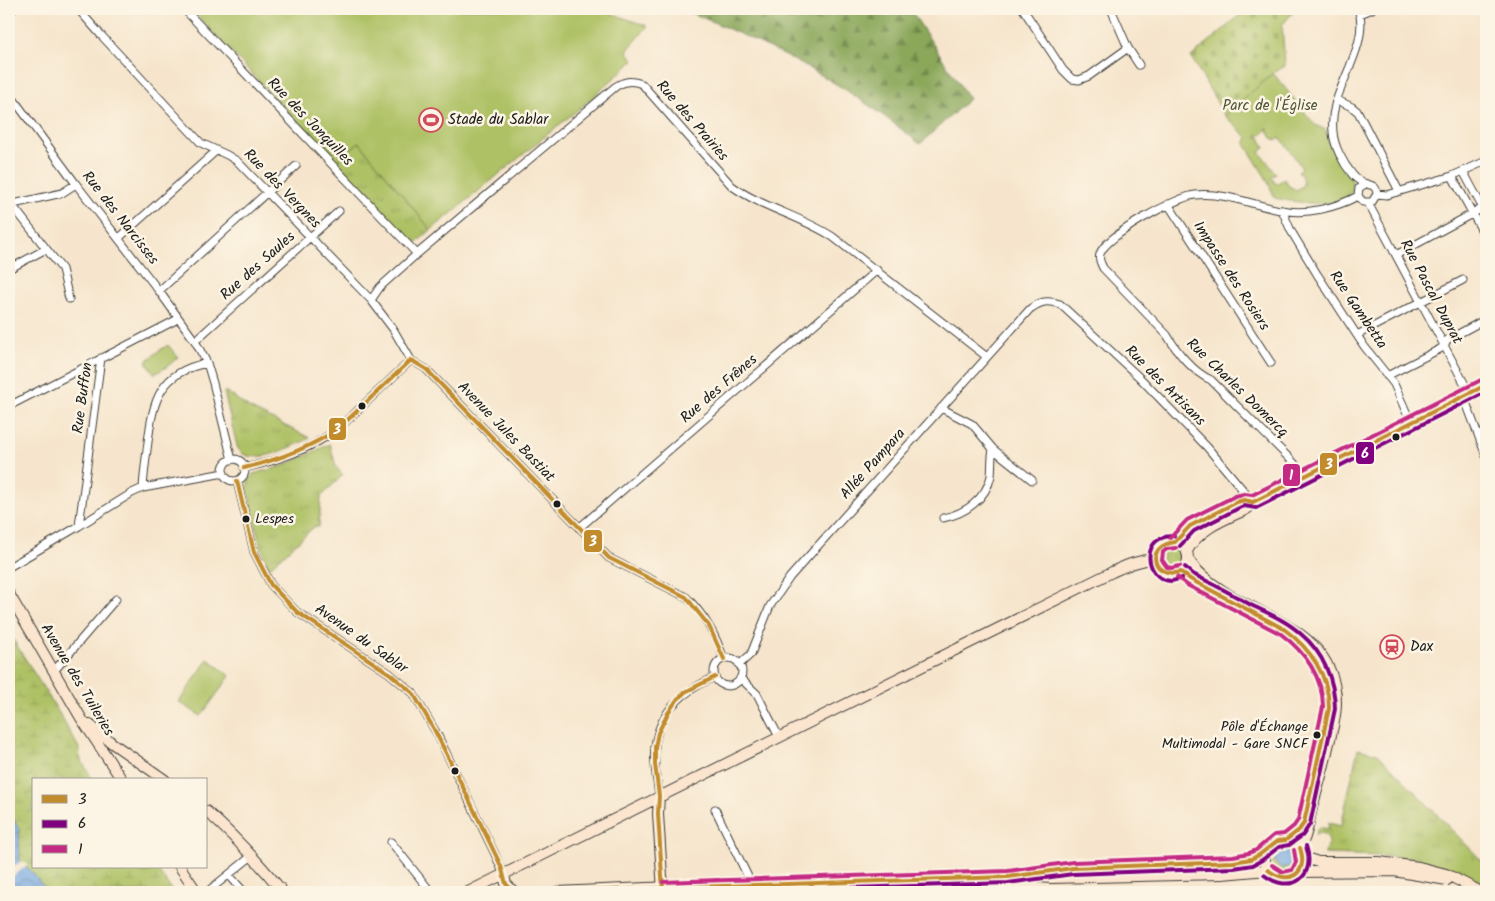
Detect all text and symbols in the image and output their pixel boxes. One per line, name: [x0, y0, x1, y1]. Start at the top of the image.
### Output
street label: Rue des Jonquilles: [261, 72, 359, 172]
street label: Rue des Prairies: [650, 75, 735, 167]
park label: Parc de l'Église: [1222, 94, 1318, 118]
sports icon: Stade du Sablar: [418, 107, 444, 133]
place label: Stade du Sablar: [448, 108, 549, 132]
street label: Rue des Vergnes: [237, 143, 327, 235]
street label: Rue des Narcisses: [76, 166, 165, 271]
street label: Impasse des Rosiers: [1186, 216, 1276, 336]
street label: Rue des Saules: [215, 225, 302, 307]
street label: Rue Pascal Duprat: [1393, 235, 1469, 349]
street label: Rue Gambetta: [1323, 266, 1393, 354]
street label: Rue Charles Domercq: [1180, 333, 1294, 443]
street label: Rue des Artisans: [1119, 340, 1212, 433]
street label: Rue des Frênes: [675, 348, 764, 430]
street label: Rue Buffon: [66, 361, 100, 435]
street label: Avenue Jules Bastiat: [451, 376, 561, 488]
unlabelled marker: [357, 401, 367, 411]
line badge: 3: [328, 417, 347, 441]
text: 3: [332, 419, 341, 441]
street label: Allée Pampara: [834, 423, 912, 505]
unlabelled marker: [1391, 432, 1401, 442]
line badge: 6: [1355, 441, 1375, 465]
text: 6: [1361, 443, 1369, 465]
line badge: 3: [1319, 452, 1338, 476]
text: 3: [1324, 454, 1333, 476]
line badge: 1: [1282, 463, 1301, 487]
text: 1: [1289, 465, 1294, 487]
unlabelled marker: [552, 499, 562, 509]
place label: Lespes: [255, 508, 294, 530]
marker: Lespes: [241, 514, 251, 524]
line badge: 3: [583, 529, 603, 553]
text: 3: [588, 531, 597, 553]
street label: Avenue du Sablar: [309, 598, 414, 681]
street label: Avenue des Tuileries: [34, 619, 120, 741]
station icon: Dax: [1379, 634, 1405, 660]
place label: Dax: [1410, 635, 1434, 659]
place label: Pôle d'Échange Multimodal - Gare SNCF: [1162, 716, 1310, 755]
marker: Pôle d'Échange Multimodal - Gare SNCF: [1312, 730, 1322, 740]
unlabelled marker: [450, 766, 460, 776]
legend: [32, 778, 208, 868]
text: 3: [78, 788, 87, 812]
text: 6: [78, 812, 86, 836]
text: 1: [78, 838, 83, 862]

